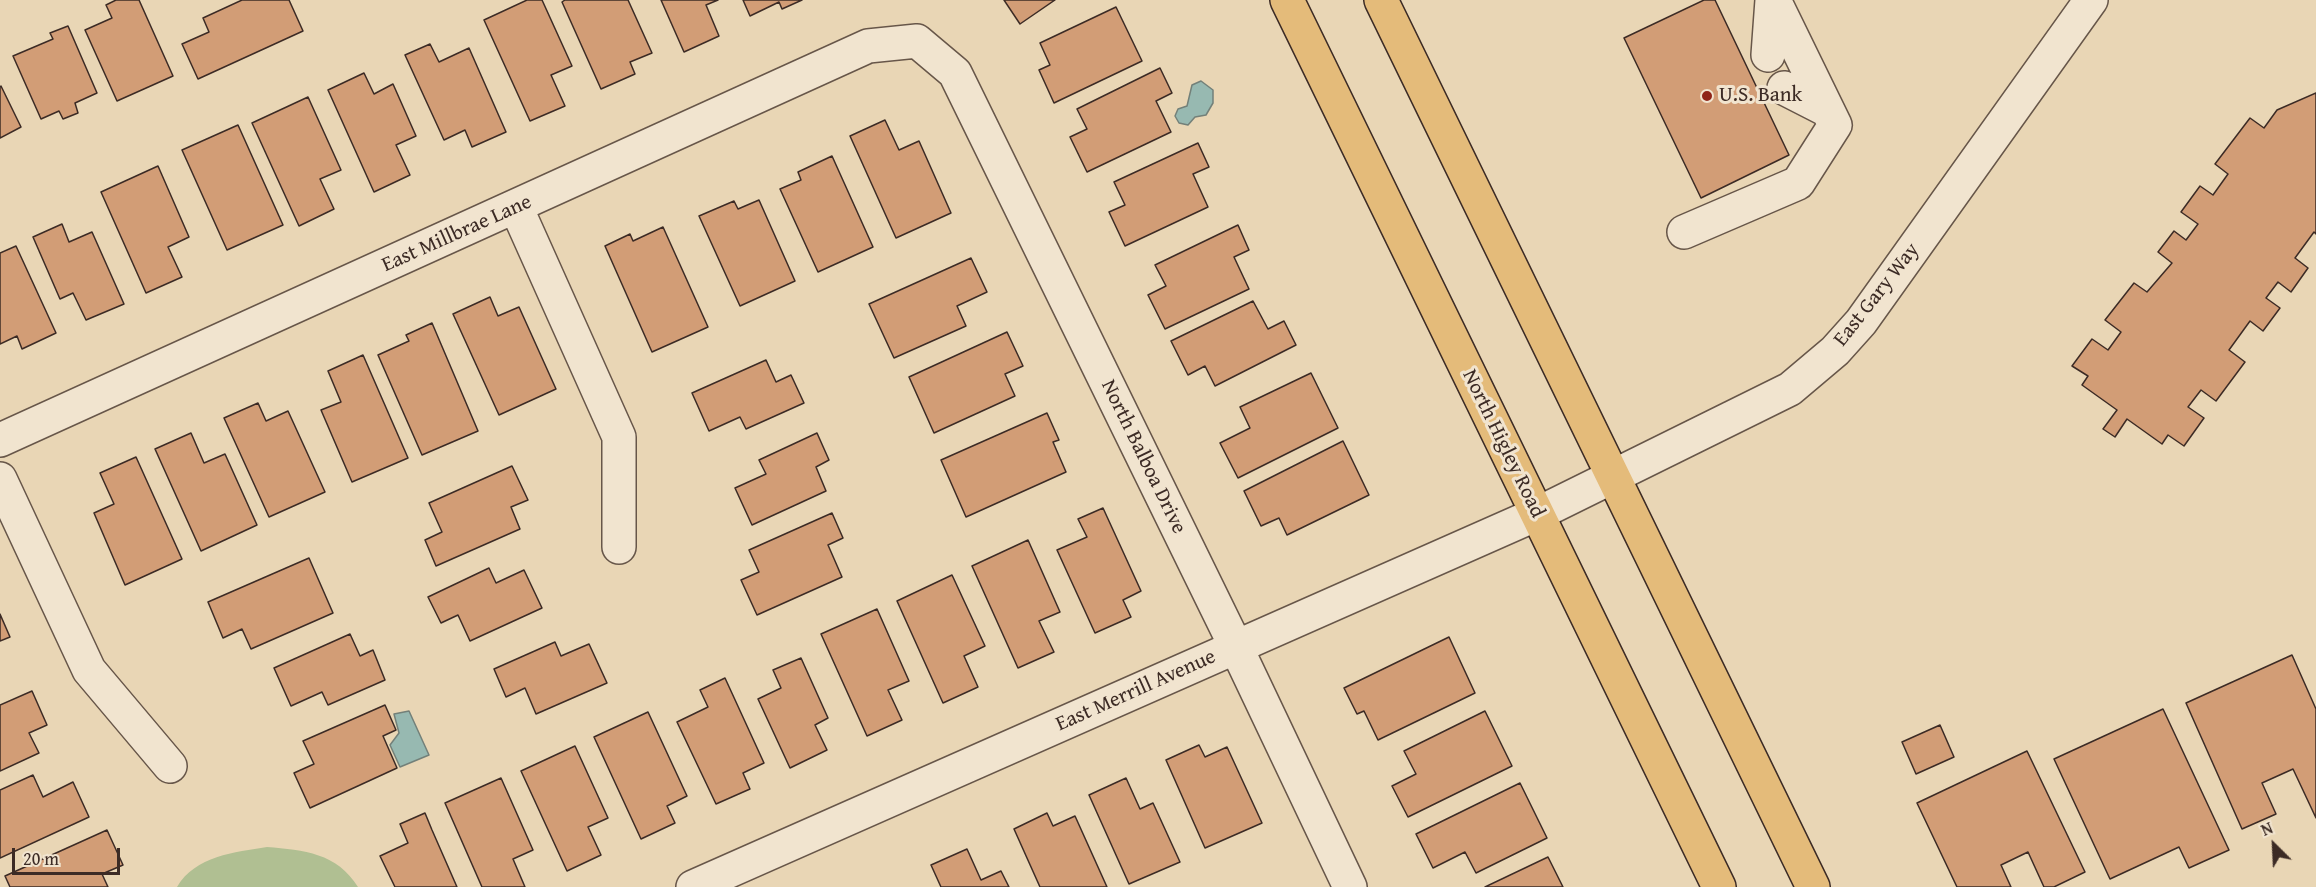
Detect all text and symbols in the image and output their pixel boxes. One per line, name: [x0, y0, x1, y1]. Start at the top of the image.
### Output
place label: U.S. Bank: [1719, 83, 1802, 109]
marker: U.S. Bank: [1700, 89, 1714, 103]
street label: East Millbrae Lane: [378, 190, 536, 278]
street label: East Gary Way: [1829, 238, 1925, 352]
street label: North Higley Road: [1456, 366, 1550, 522]
street label: North Balboa Drive: [1095, 376, 1191, 538]
street label: East Merrill Avenue: [1052, 644, 1220, 738]
north arrow: [2244, 815, 2304, 875]
text: N: [2257, 815, 2276, 842]
scale bar: [15, 836, 123, 874]
text: 20 m: [23, 845, 59, 872]

